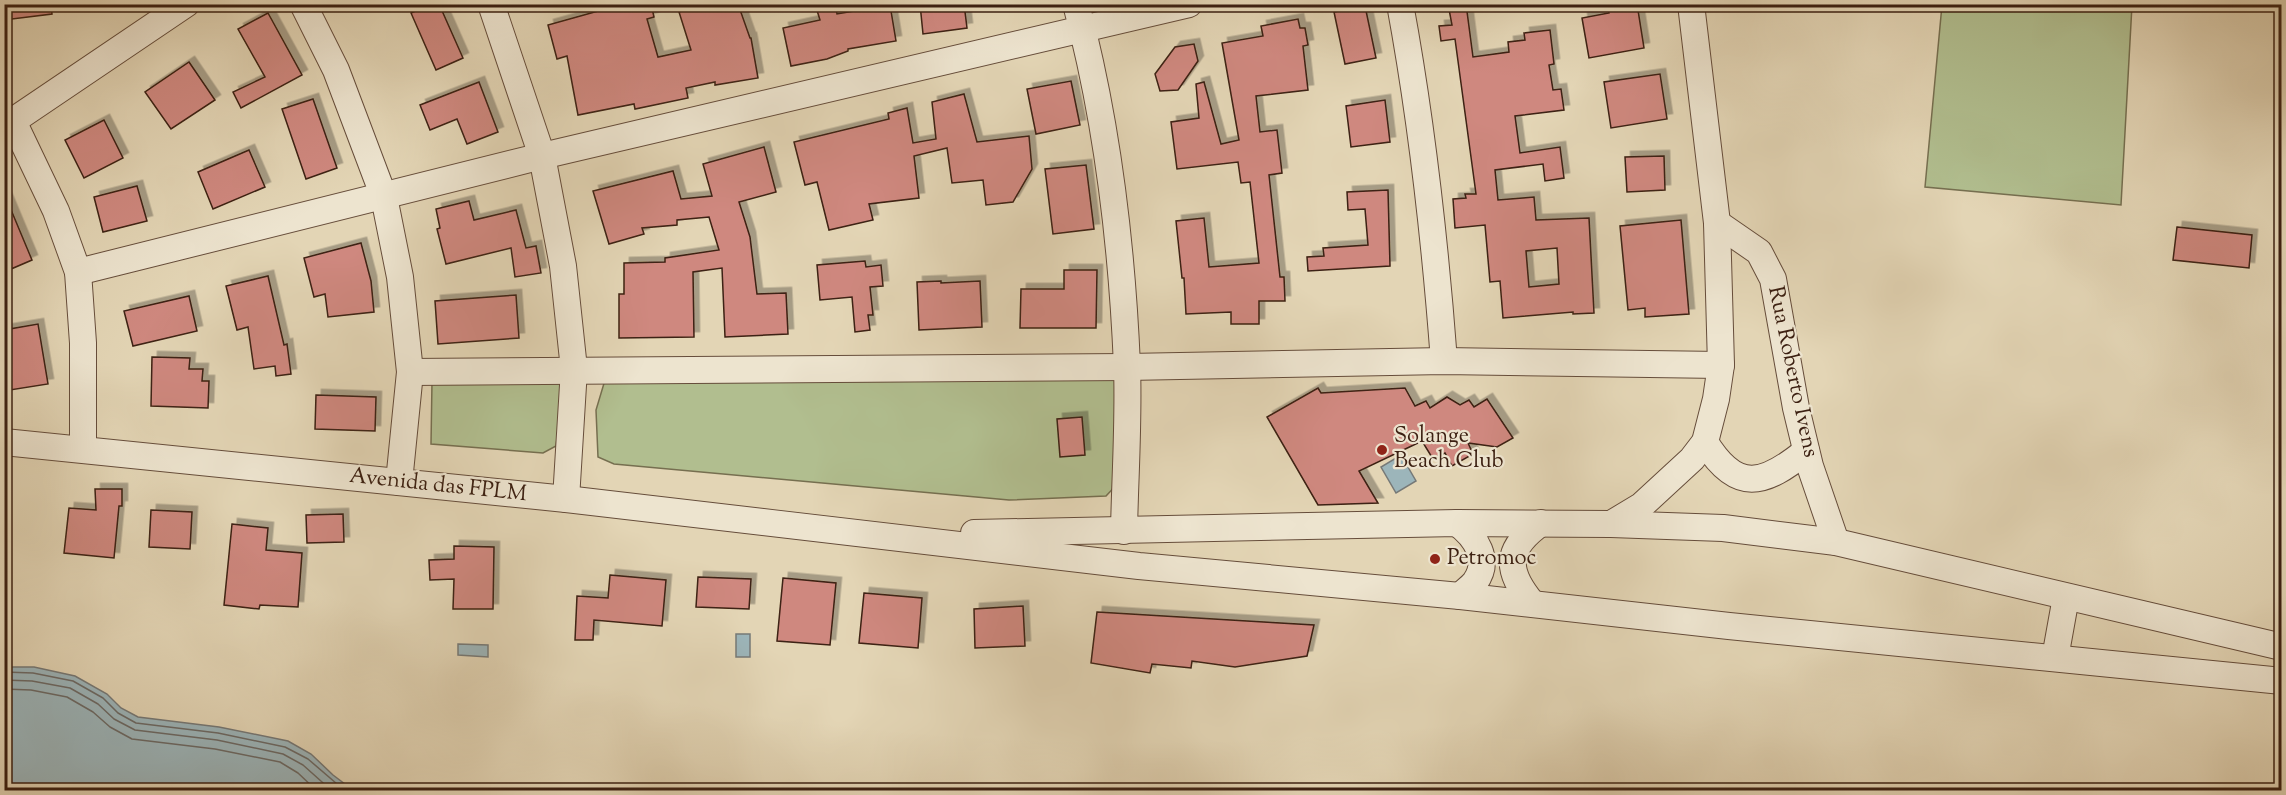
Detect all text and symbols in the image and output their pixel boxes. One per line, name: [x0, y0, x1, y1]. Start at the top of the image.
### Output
street label: Rua Roberto Ivens: [1758, 283, 1826, 461]
place label: Solange Beach Club: [1394, 421, 1504, 478]
marker: Solange Beach Club: [1375, 443, 1389, 457]
street label: Avenida das FPLM: [348, 461, 528, 511]
place label: Petromoc: [1447, 543, 1536, 575]
marker: Petromoc: [1428, 552, 1442, 566]

